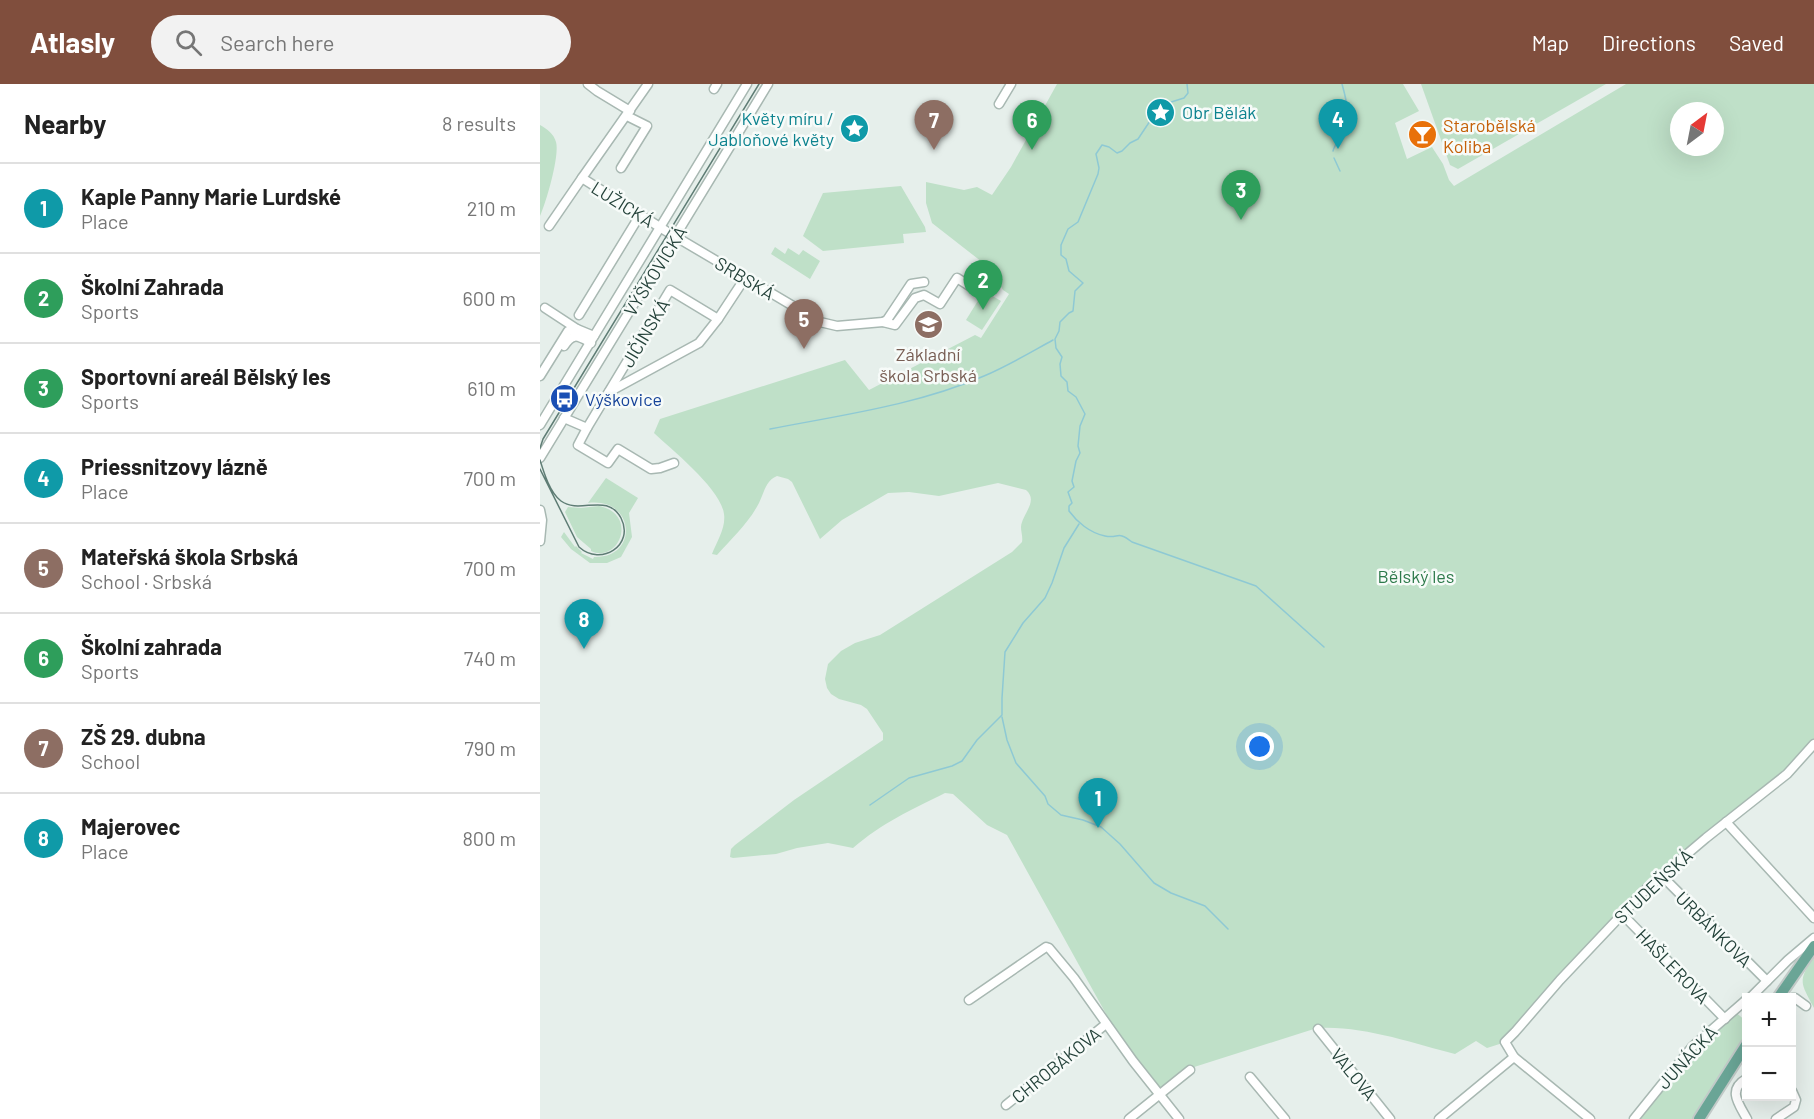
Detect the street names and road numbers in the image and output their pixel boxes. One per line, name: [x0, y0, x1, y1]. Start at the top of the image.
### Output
street label: LUŽICKÁ: [588, 176, 658, 232]
street label: VÝŠKOVICKÁ: [619, 222, 691, 320]
street label: SRBSKÁ: [711, 252, 779, 304]
street label: JIČÍNSKÁ: [616, 295, 674, 371]
street label: STUDEŇSKÁ: [1609, 844, 1697, 928]
street label: URBÁNKOVA: [1671, 886, 1757, 972]
street label: HAŠLEROVA: [1632, 924, 1714, 1008]
street label: JUNÁCKÁ: [1652, 1021, 1722, 1093]
street label: CHROBÁKOVA: [1007, 1022, 1105, 1108]
street label: VALOVA: [1326, 1043, 1382, 1105]

